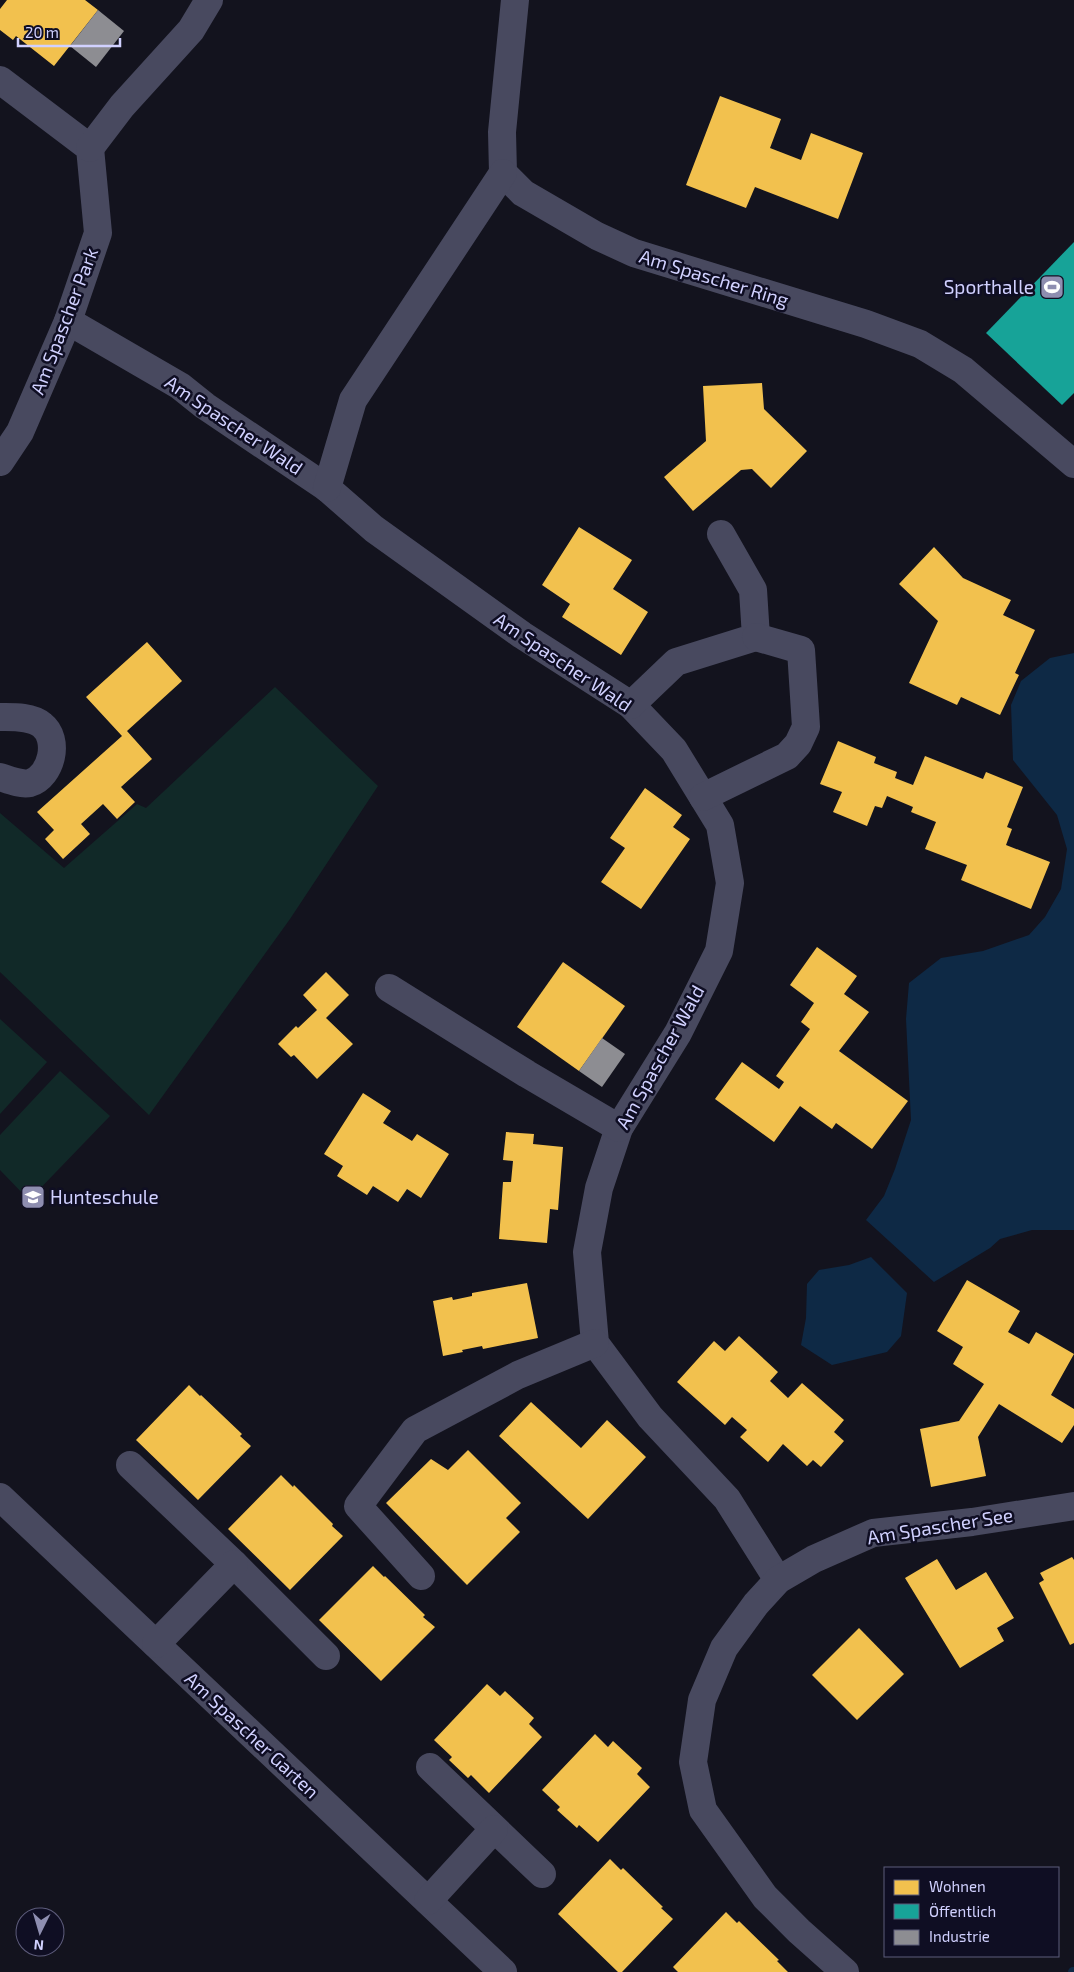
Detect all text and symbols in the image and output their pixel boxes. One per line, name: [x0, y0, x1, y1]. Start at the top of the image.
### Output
scale bar: [18, 15, 120, 47]
text: 20 m: [25, 23, 59, 41]
street label: Am Spascher Park: [25, 244, 102, 397]
street label: Am Spascher Ring: [637, 244, 792, 311]
sports icon: Sporthalle: [1039, 274, 1065, 300]
place label: Sporthalle: [944, 275, 1034, 298]
street label: Am Spascher Wald: [161, 370, 307, 479]
street label: Am Spascher Wald: [490, 607, 636, 716]
street label: Am Spascher Wald: [610, 981, 709, 1133]
school or university icon: Hunteschule: [20, 1184, 46, 1210]
place label: Hunteschule: [50, 1185, 159, 1208]
street label: Am Spascher See: [865, 1503, 1015, 1548]
street label: Am Spascher Garten: [181, 1667, 324, 1803]
legend: [884, 1867, 1059, 1957]
text: Wohnen: [929, 1877, 986, 1895]
text: Öffentlich: [929, 1902, 996, 1920]
north arrow: [15, 1907, 65, 1957]
text: Industrie: [929, 1927, 990, 1945]
text: N: [33, 1937, 45, 1954]

